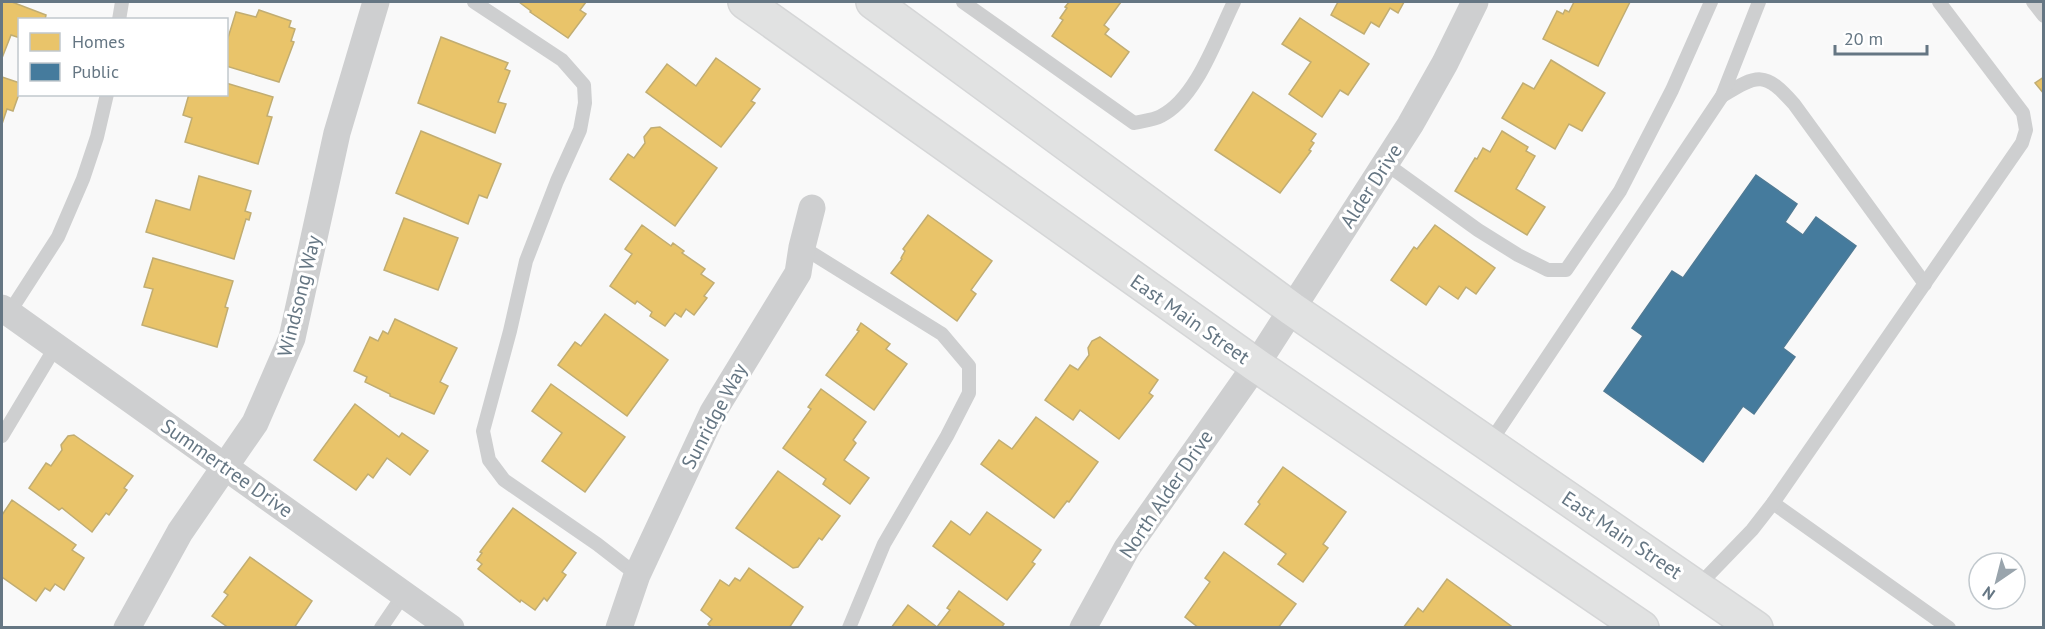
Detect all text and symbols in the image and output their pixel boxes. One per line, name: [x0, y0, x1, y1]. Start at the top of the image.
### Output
legend: [18, 18, 228, 96]
scale bar: [1835, 18, 1926, 56]
text: 20 m: [1844, 27, 1883, 50]
text: Homes: [72, 30, 125, 53]
text: Public: [72, 60, 119, 83]
street label: Alder Drive: [1334, 139, 1408, 233]
street label: Windsong Way: [271, 232, 327, 359]
street label: East Main Street: [1125, 268, 1255, 370]
street label: Sunridge Way: [675, 358, 753, 473]
street label: Summertree Drive: [156, 413, 298, 523]
street label: North Alder Drive: [1113, 425, 1219, 563]
street label: East Main Street: [1557, 485, 1687, 585]
north arrow: [1967, 551, 2027, 611]
text: N: [1978, 582, 1998, 604]

